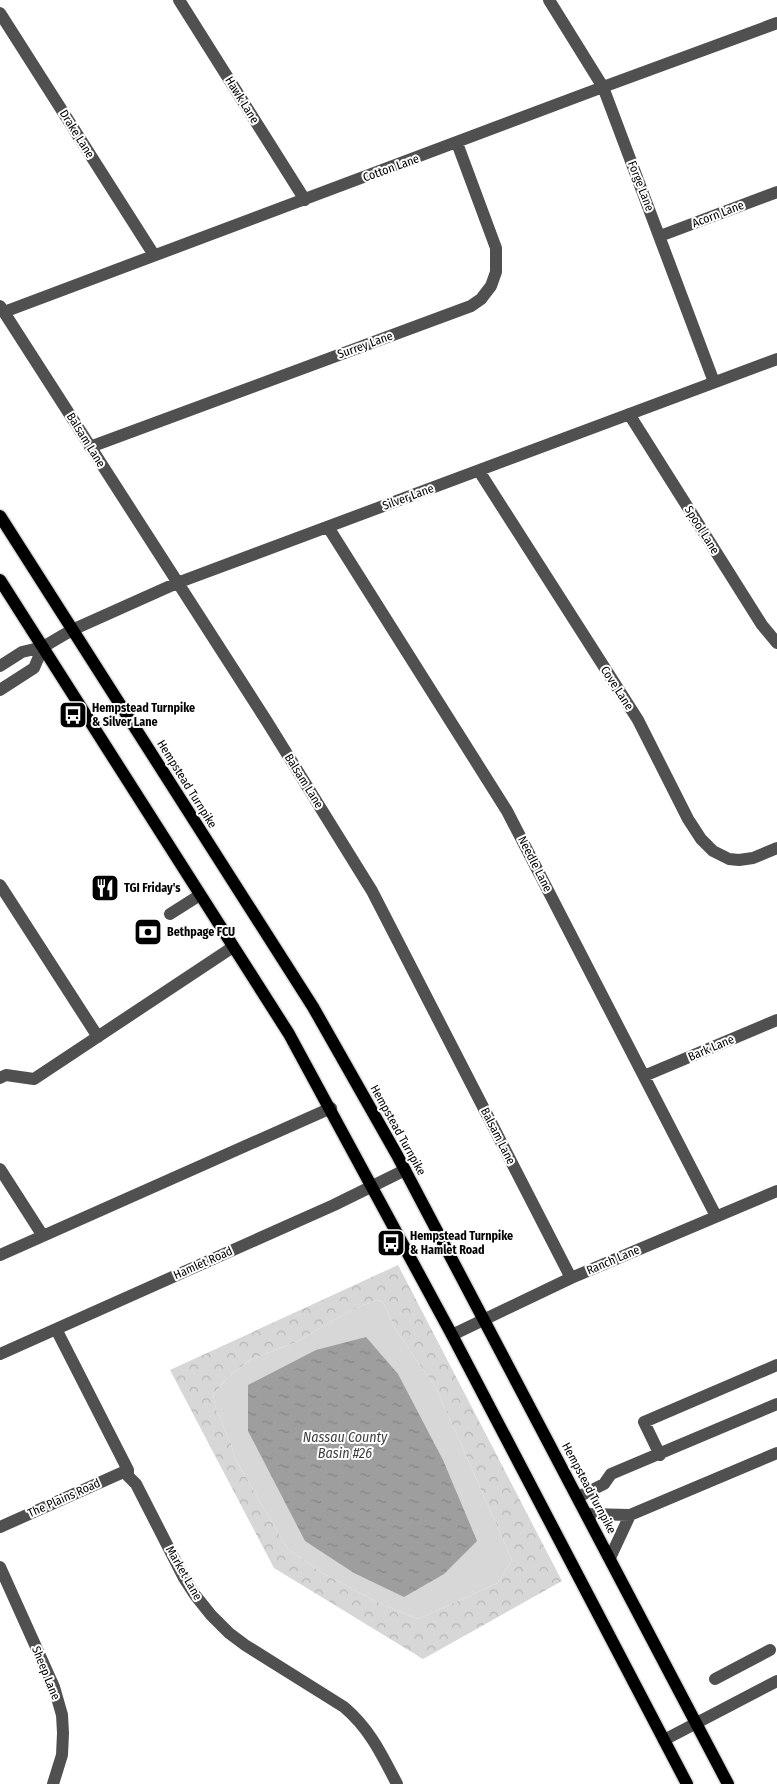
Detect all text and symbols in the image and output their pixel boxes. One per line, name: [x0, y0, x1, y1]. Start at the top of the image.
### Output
street label: Hawk Lane: [222, 74, 262, 126]
street label: Drake Lane: [57, 107, 97, 161]
street label: Cotton Lane: [361, 151, 421, 185]
street label: Forge Lane: [625, 159, 657, 213]
street label: Acorn Lane: [690, 198, 746, 230]
street label: Surrey Lane: [336, 329, 395, 361]
street label: Balsam Lane: [64, 410, 108, 470]
street label: Silver Lane: [380, 481, 436, 513]
street label: Spool Lane: [682, 503, 722, 557]
street label: Cove Lane: [598, 663, 636, 713]
bus stop icon: Hempstead Turnpike & Silver Lane: [58, 700, 88, 730]
place label: Hempstead Turnpike & Silver Lane: [92, 701, 195, 729]
street label: Hempstead Turnpike: [154, 737, 220, 831]
street label: Balsam Lane: [282, 751, 326, 811]
street label: Needle Lane: [515, 834, 555, 894]
restaurant icon: TGI Friday's: [90, 873, 120, 903]
place label: TGI Friday's: [124, 881, 181, 895]
bank icon: Bethpage FCU: [133, 917, 163, 947]
place label: Bethpage FCU: [167, 925, 235, 939]
street label: Bark Lane: [686, 1032, 736, 1064]
street label: Hempstead Turnpike: [367, 1082, 429, 1178]
street label: Balsam Lane: [478, 1105, 518, 1167]
bus stop icon: Hempstead Turnpike & Hamlet Road: [376, 1228, 406, 1258]
place label: Hempstead Turnpike & Hamlet Road: [410, 1229, 513, 1257]
street label: Ranch Lane: [584, 1243, 642, 1277]
street label: Hamlet Road: [171, 1244, 235, 1282]
water label: Nassau County Basin #26: [303, 1429, 388, 1462]
street label: Hempstead Turnpike: [559, 1440, 619, 1536]
street label: The Plains Road: [26, 1476, 102, 1520]
street label: Market Lane: [163, 1543, 205, 1603]
street label: Sheep Lane: [29, 1644, 63, 1702]

